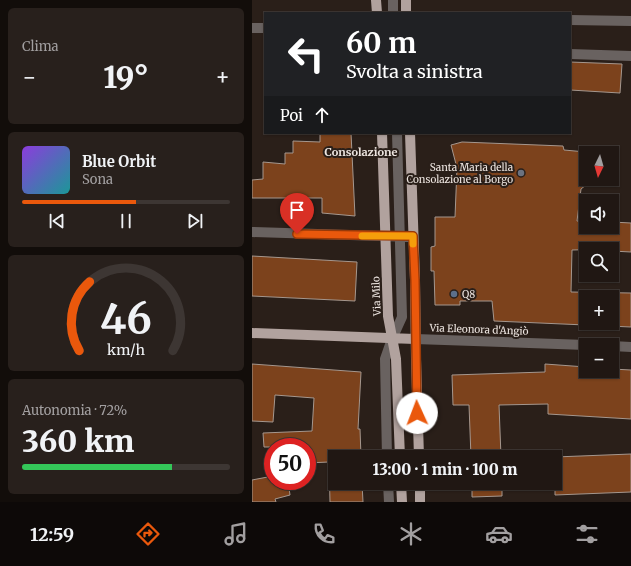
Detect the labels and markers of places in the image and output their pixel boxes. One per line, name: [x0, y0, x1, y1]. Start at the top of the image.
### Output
place label: Santa Maria della Consolazione al Borgo: [407, 161, 514, 186]
marker: Santa Maria della Consolazione al Borgo: [516, 168, 526, 178]
pin: [280, 193, 314, 234]
place label: Q8: [462, 288, 475, 301]
marker: Q8: [449, 289, 459, 299]

